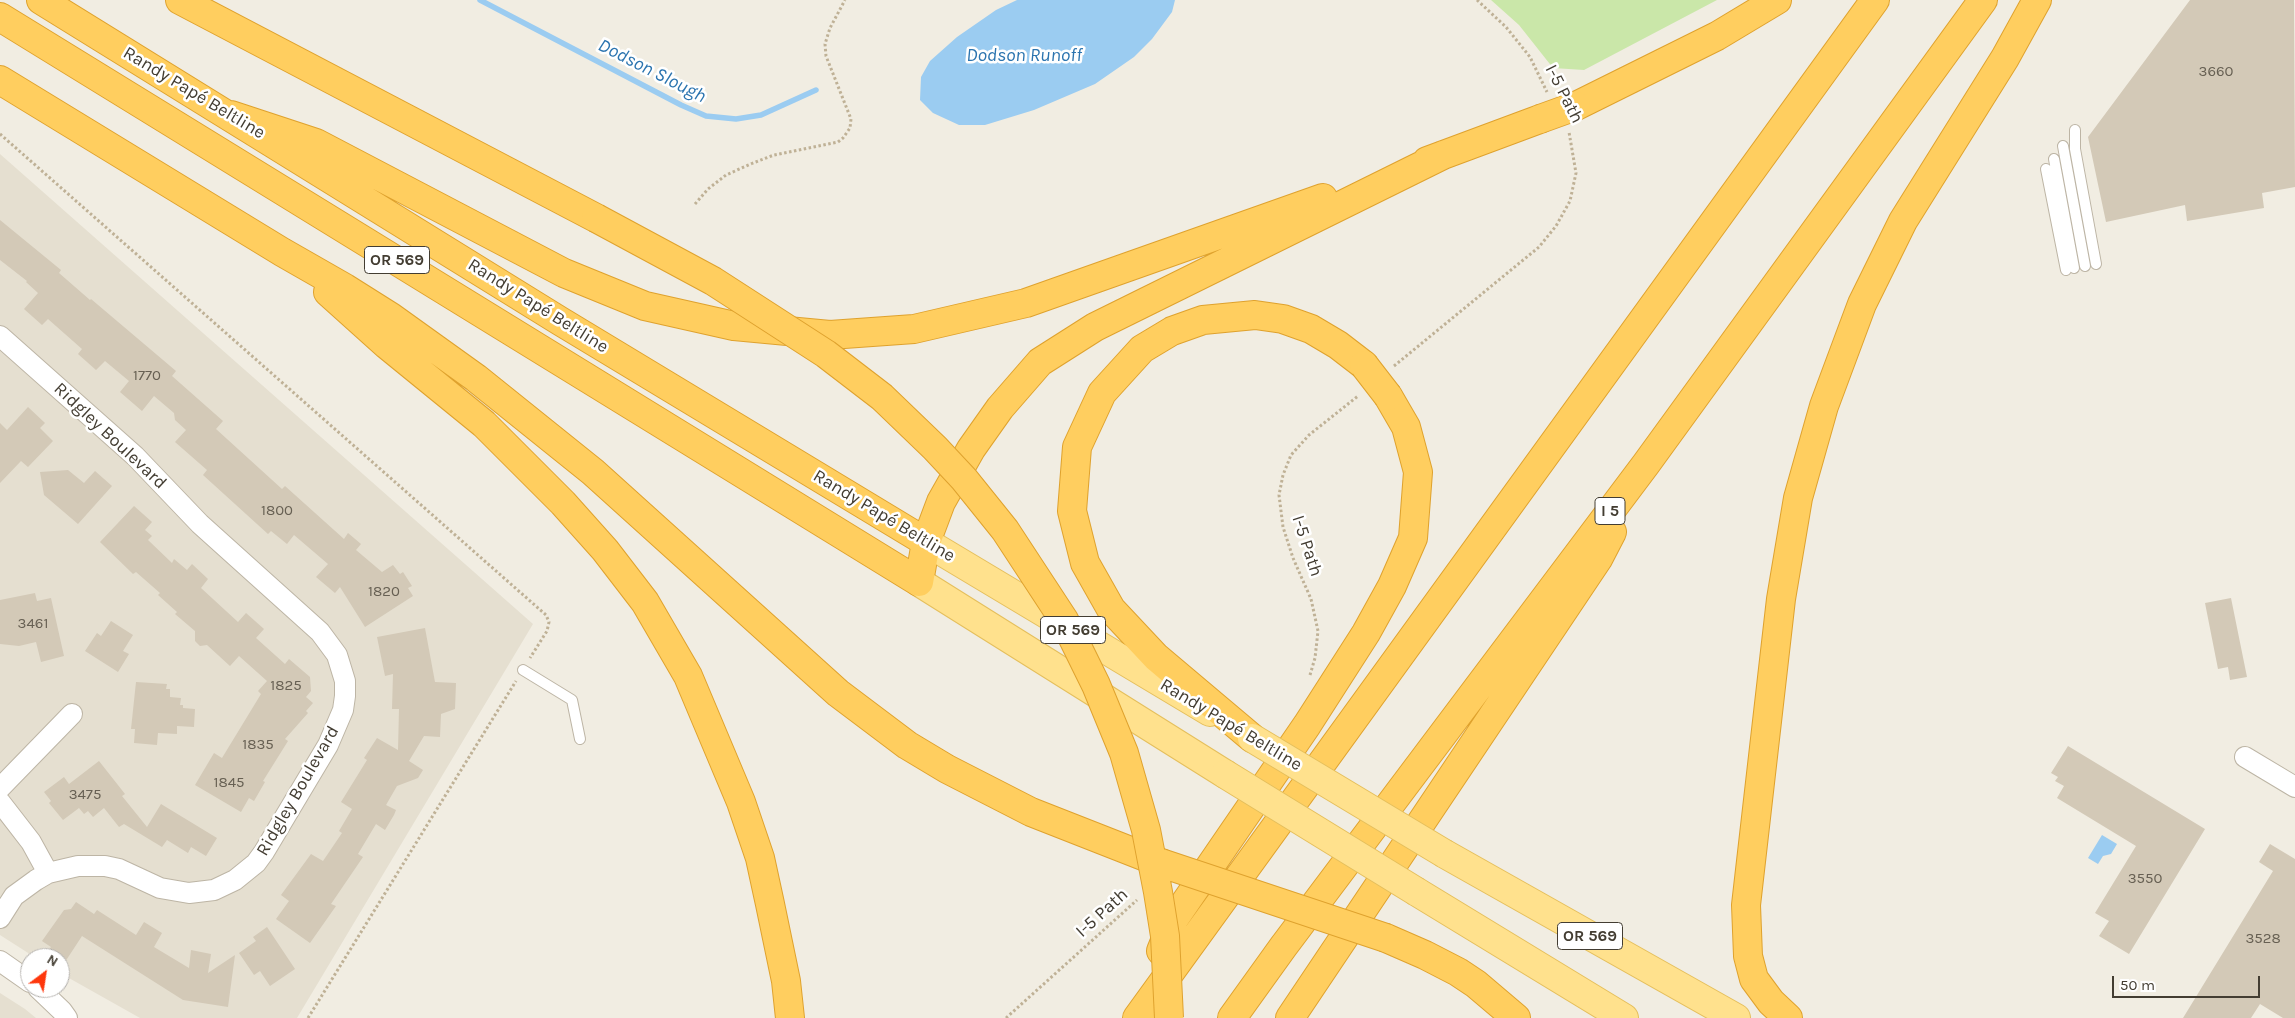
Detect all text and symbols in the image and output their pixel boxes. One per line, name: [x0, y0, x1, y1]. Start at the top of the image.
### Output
water label: Dodson Slough: [594, 34, 710, 108]
street label: Randy Papé Beltline: [119, 42, 269, 144]
water label: Dodson Runoff: [966, 45, 1082, 67]
street label: I-5 Path: [1540, 61, 1588, 127]
house number: 3660: [2199, 63, 2233, 81]
road number: OR 569: [364, 246, 430, 274]
street label: Randy Papé Beltline: [464, 254, 612, 358]
house number: 1770: [133, 367, 161, 385]
street label: Ridgley Boulevard: [49, 378, 171, 494]
street label: Randy Papé Beltline: [809, 465, 959, 567]
road number: I 5: [1595, 498, 1625, 524]
house number: 1800: [261, 502, 293, 520]
street label: I-5 Path: [1287, 513, 1327, 579]
house number: 1820: [368, 583, 400, 601]
house number: 3461: [18, 615, 48, 633]
road number: OR 569: [1040, 616, 1106, 644]
street label: Randy Papé Beltline: [1156, 674, 1306, 776]
house number: 1825: [270, 677, 302, 695]
street label: Ridgley Boulevard: [252, 722, 344, 860]
house number: 1835: [242, 736, 274, 754]
house number: 1845: [213, 774, 245, 792]
house number: 3475: [69, 786, 101, 804]
house number: 3550: [2128, 870, 2162, 888]
street label: I-5 Path: [1071, 884, 1133, 942]
road number: OR 569: [1558, 922, 1622, 949]
house number: 3528: [2245, 930, 2281, 948]
north arrow: [20, 948, 70, 998]
text: N: [44, 951, 61, 970]
scale bar: [2115, 966, 2262, 998]
text: 50 m: [2120, 976, 2155, 994]

